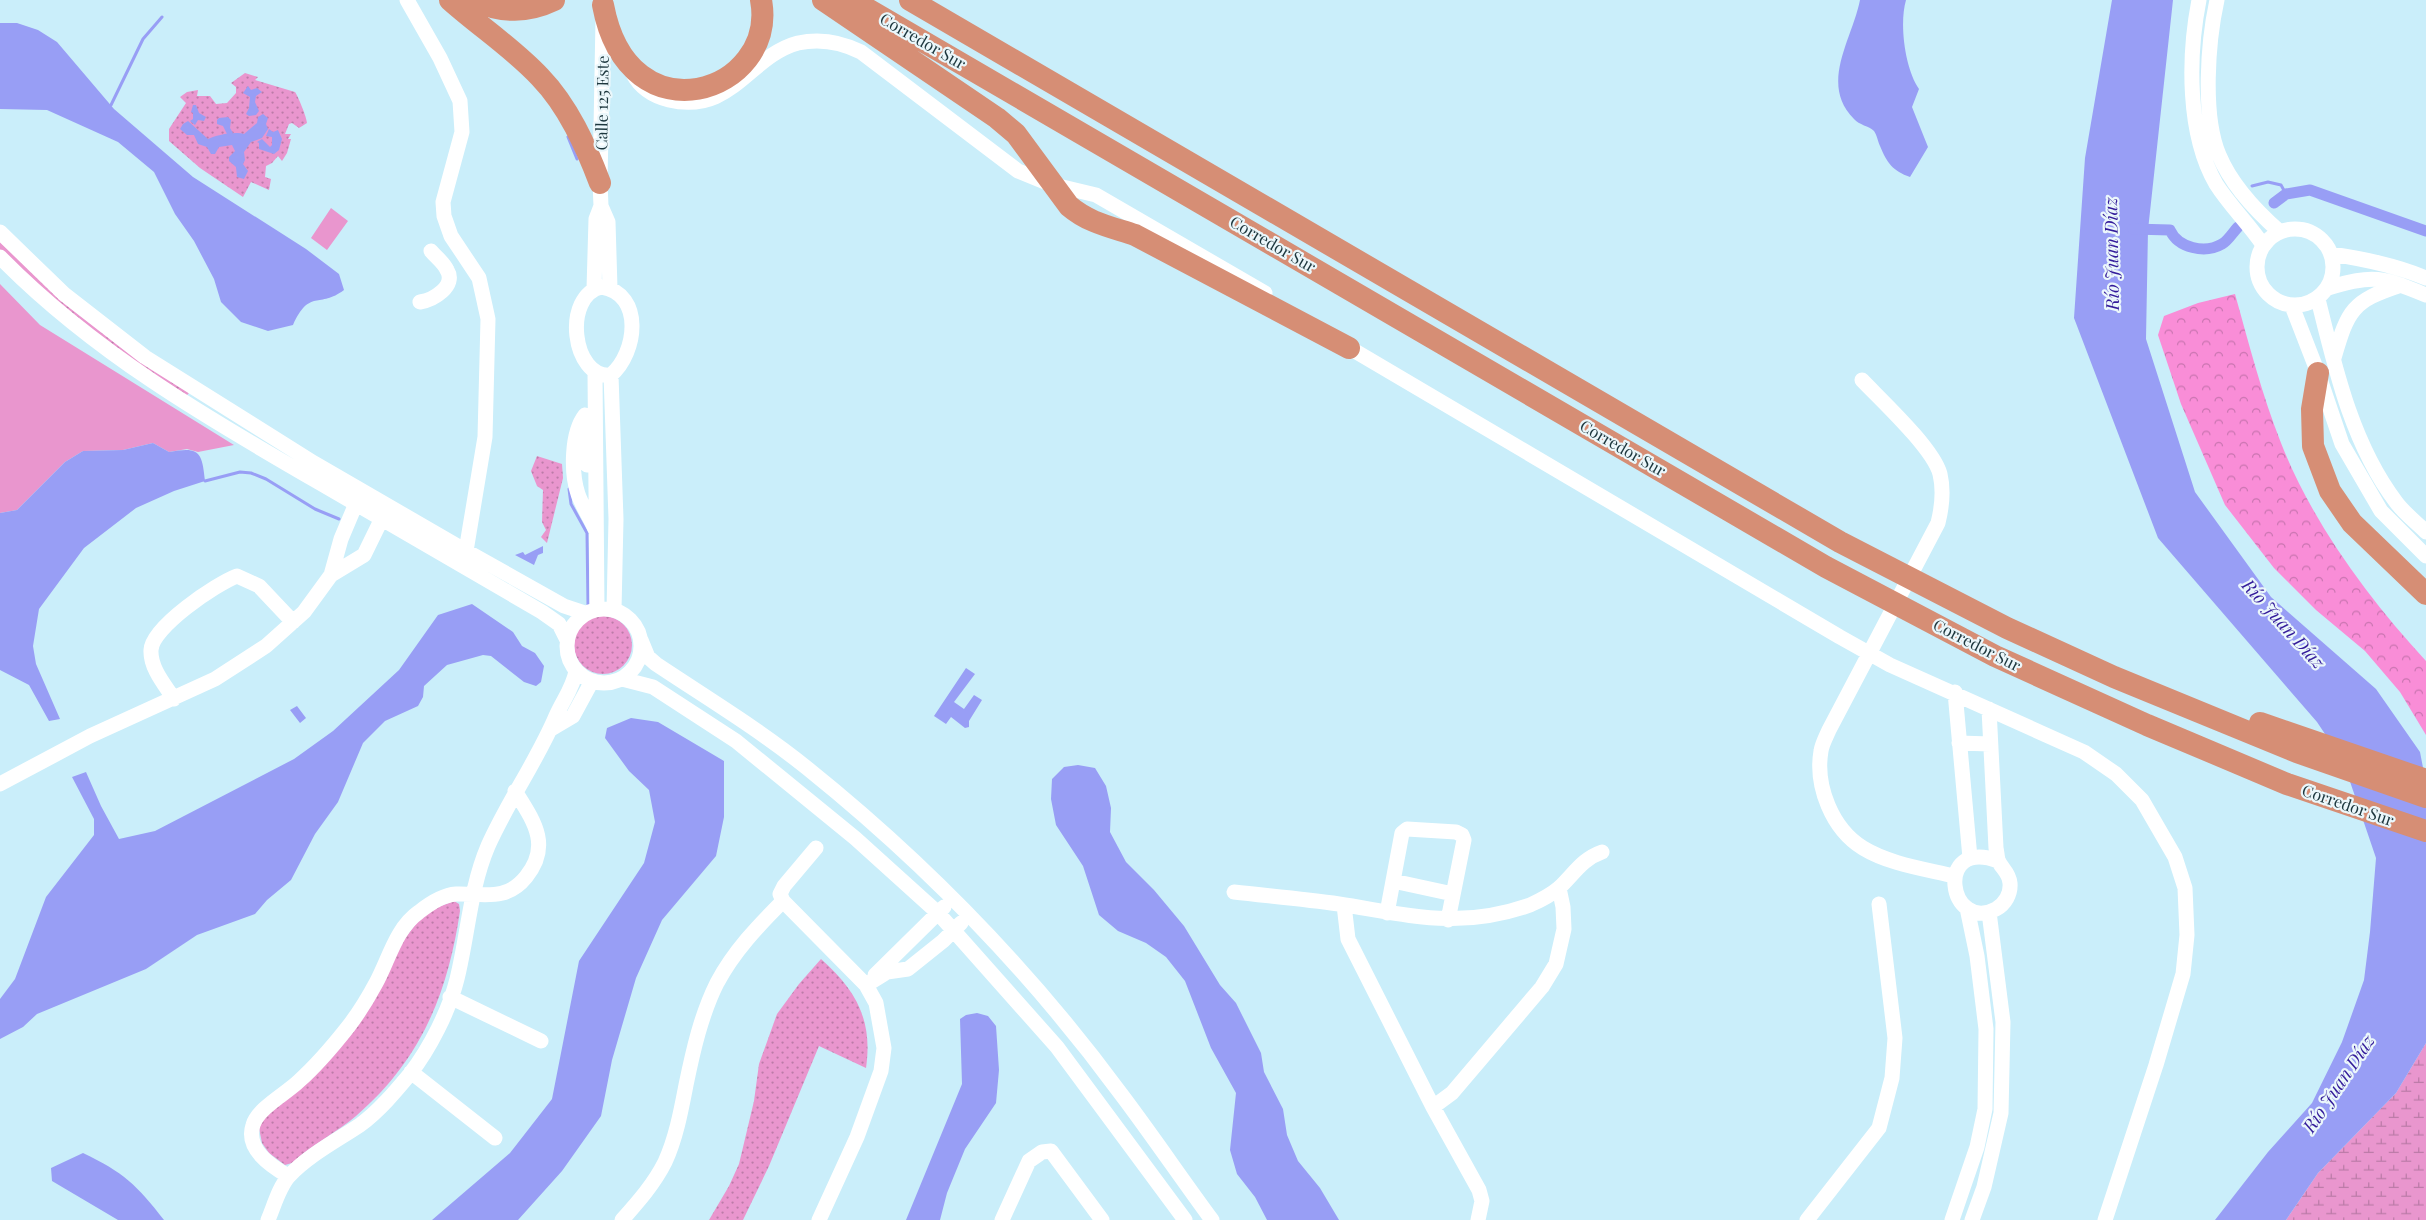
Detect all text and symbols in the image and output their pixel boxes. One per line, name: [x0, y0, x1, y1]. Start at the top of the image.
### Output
street label: Corredor Sur: [877, 8, 970, 74]
street label: Calle 125 Este: [590, 55, 613, 151]
water label: Río Juan Díaz: [2098, 196, 2124, 312]
street label: Corredor Sur: [1227, 211, 1320, 277]
street label: Corredor Sur: [1577, 415, 1670, 481]
water label: Río Juan Díaz: [2236, 573, 2331, 674]
street label: Corredor Sur: [1930, 613, 2025, 676]
street label: Corredor Sur: [2300, 779, 2397, 830]
water label: Río Juan Díaz: [2296, 1029, 2380, 1138]

